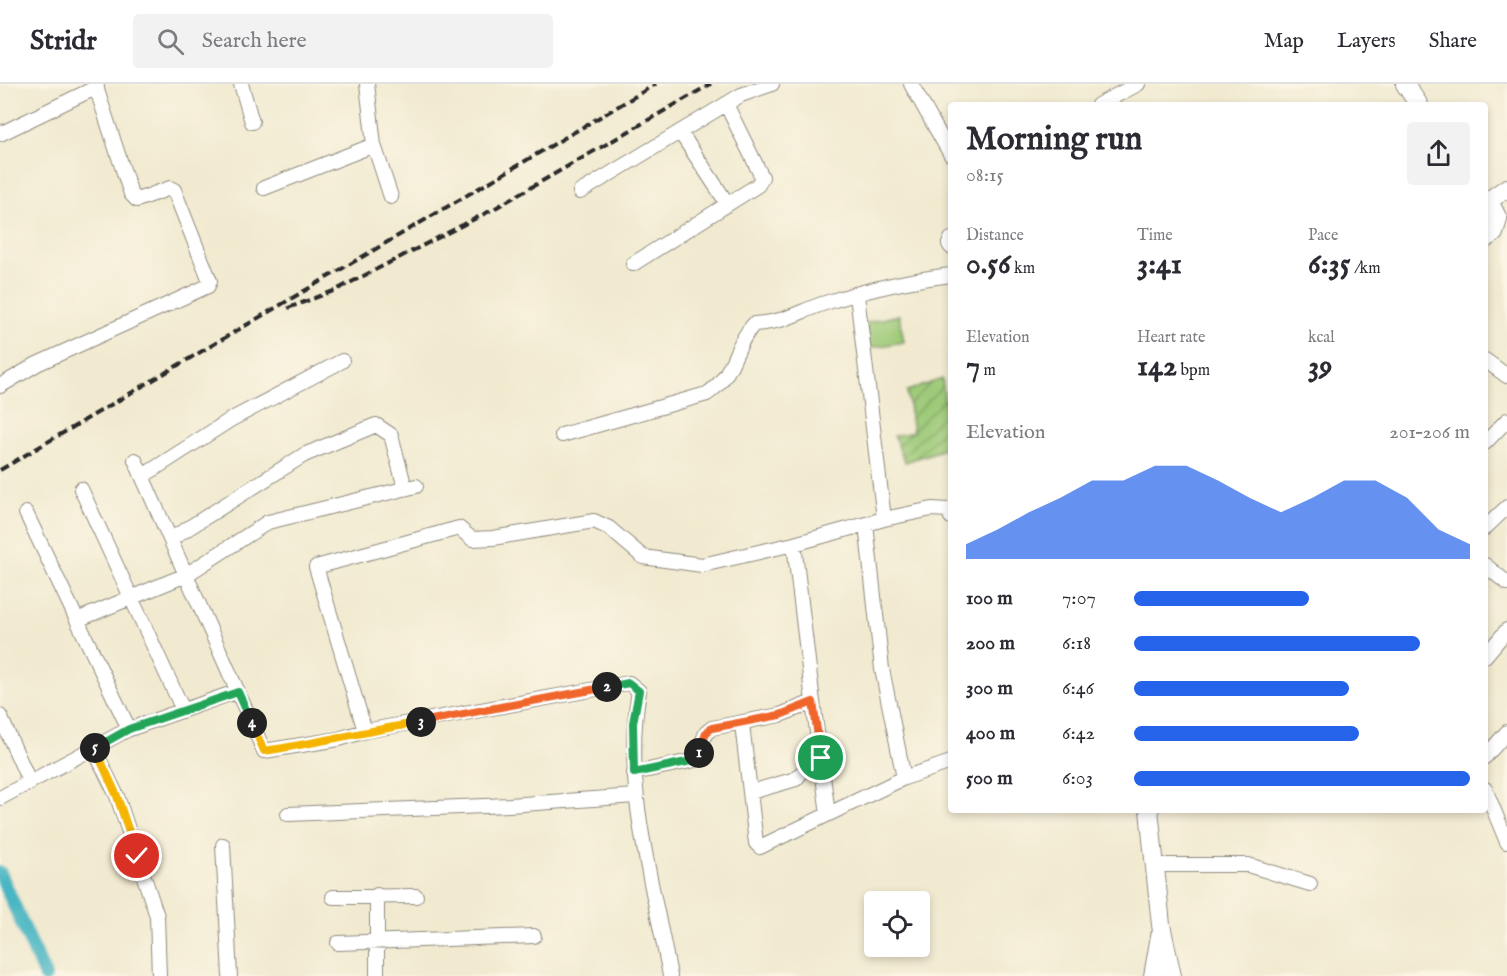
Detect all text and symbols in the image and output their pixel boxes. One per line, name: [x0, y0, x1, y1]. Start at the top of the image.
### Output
search box: [133, 14, 553, 68]
text: Stridr: [30, 24, 97, 59]
icon: search: [154, 25, 187, 58]
text: Search here: [202, 27, 307, 55]
text: Map: [1264, 28, 1304, 55]
text: Layers: [1337, 28, 1396, 55]
text: Share: [1429, 28, 1477, 55]
text: Morning run: [966, 119, 1142, 161]
button: share: [1407, 122, 1470, 185]
text: 08:15: [966, 163, 1004, 188]
text: Distance: [966, 226, 1024, 246]
text: Time: [1137, 226, 1173, 246]
text: Pace: [1308, 226, 1338, 246]
text: 0.56: [966, 246, 1011, 284]
text: 3:41: [1137, 246, 1182, 284]
text: 6:35: [1308, 246, 1351, 284]
text: km: [1011, 259, 1035, 279]
text: /km: [1351, 259, 1381, 279]
text: Elevation: [966, 328, 1029, 348]
text: Heart rate: [1137, 328, 1205, 348]
text: kcal: [1308, 328, 1335, 348]
text: 7: [966, 348, 980, 386]
text: 142: [1137, 348, 1177, 386]
text: 39: [1308, 348, 1332, 386]
text: m: [980, 361, 996, 381]
text: bpm: [1177, 361, 1210, 381]
text: Elevation: [966, 420, 1045, 445]
text: 201–206 m: [1389, 420, 1470, 445]
text: 100 m: [966, 586, 1013, 611]
text: 7:07: [1062, 586, 1096, 611]
text: 200 m: [966, 631, 1015, 656]
text: 6:18: [1062, 631, 1091, 656]
pin: 2: [592, 672, 622, 702]
text: 300 m: [966, 676, 1013, 701]
text: 6:46: [1062, 676, 1094, 701]
text: 2: [603, 677, 611, 697]
pin: 3: [406, 707, 436, 737]
pin: 4: [237, 708, 267, 738]
text: 3: [418, 712, 424, 732]
text: 4: [248, 713, 256, 733]
text: 400 m: [966, 721, 1015, 746]
text: 6:42: [1062, 721, 1095, 746]
pin: [795, 732, 846, 783]
pin: 5: [80, 733, 110, 763]
text: 5: [92, 738, 98, 758]
pin: 1: [684, 738, 714, 768]
icon: arrive: [804, 741, 837, 774]
text: 1: [696, 743, 702, 763]
text: 500 m: [966, 766, 1013, 791]
text: 6:03: [1062, 766, 1093, 791]
pin: [111, 830, 162, 881]
icon: check: [120, 839, 153, 872]
map controls: [864, 891, 930, 957]
button: locate: [864, 891, 930, 957]

